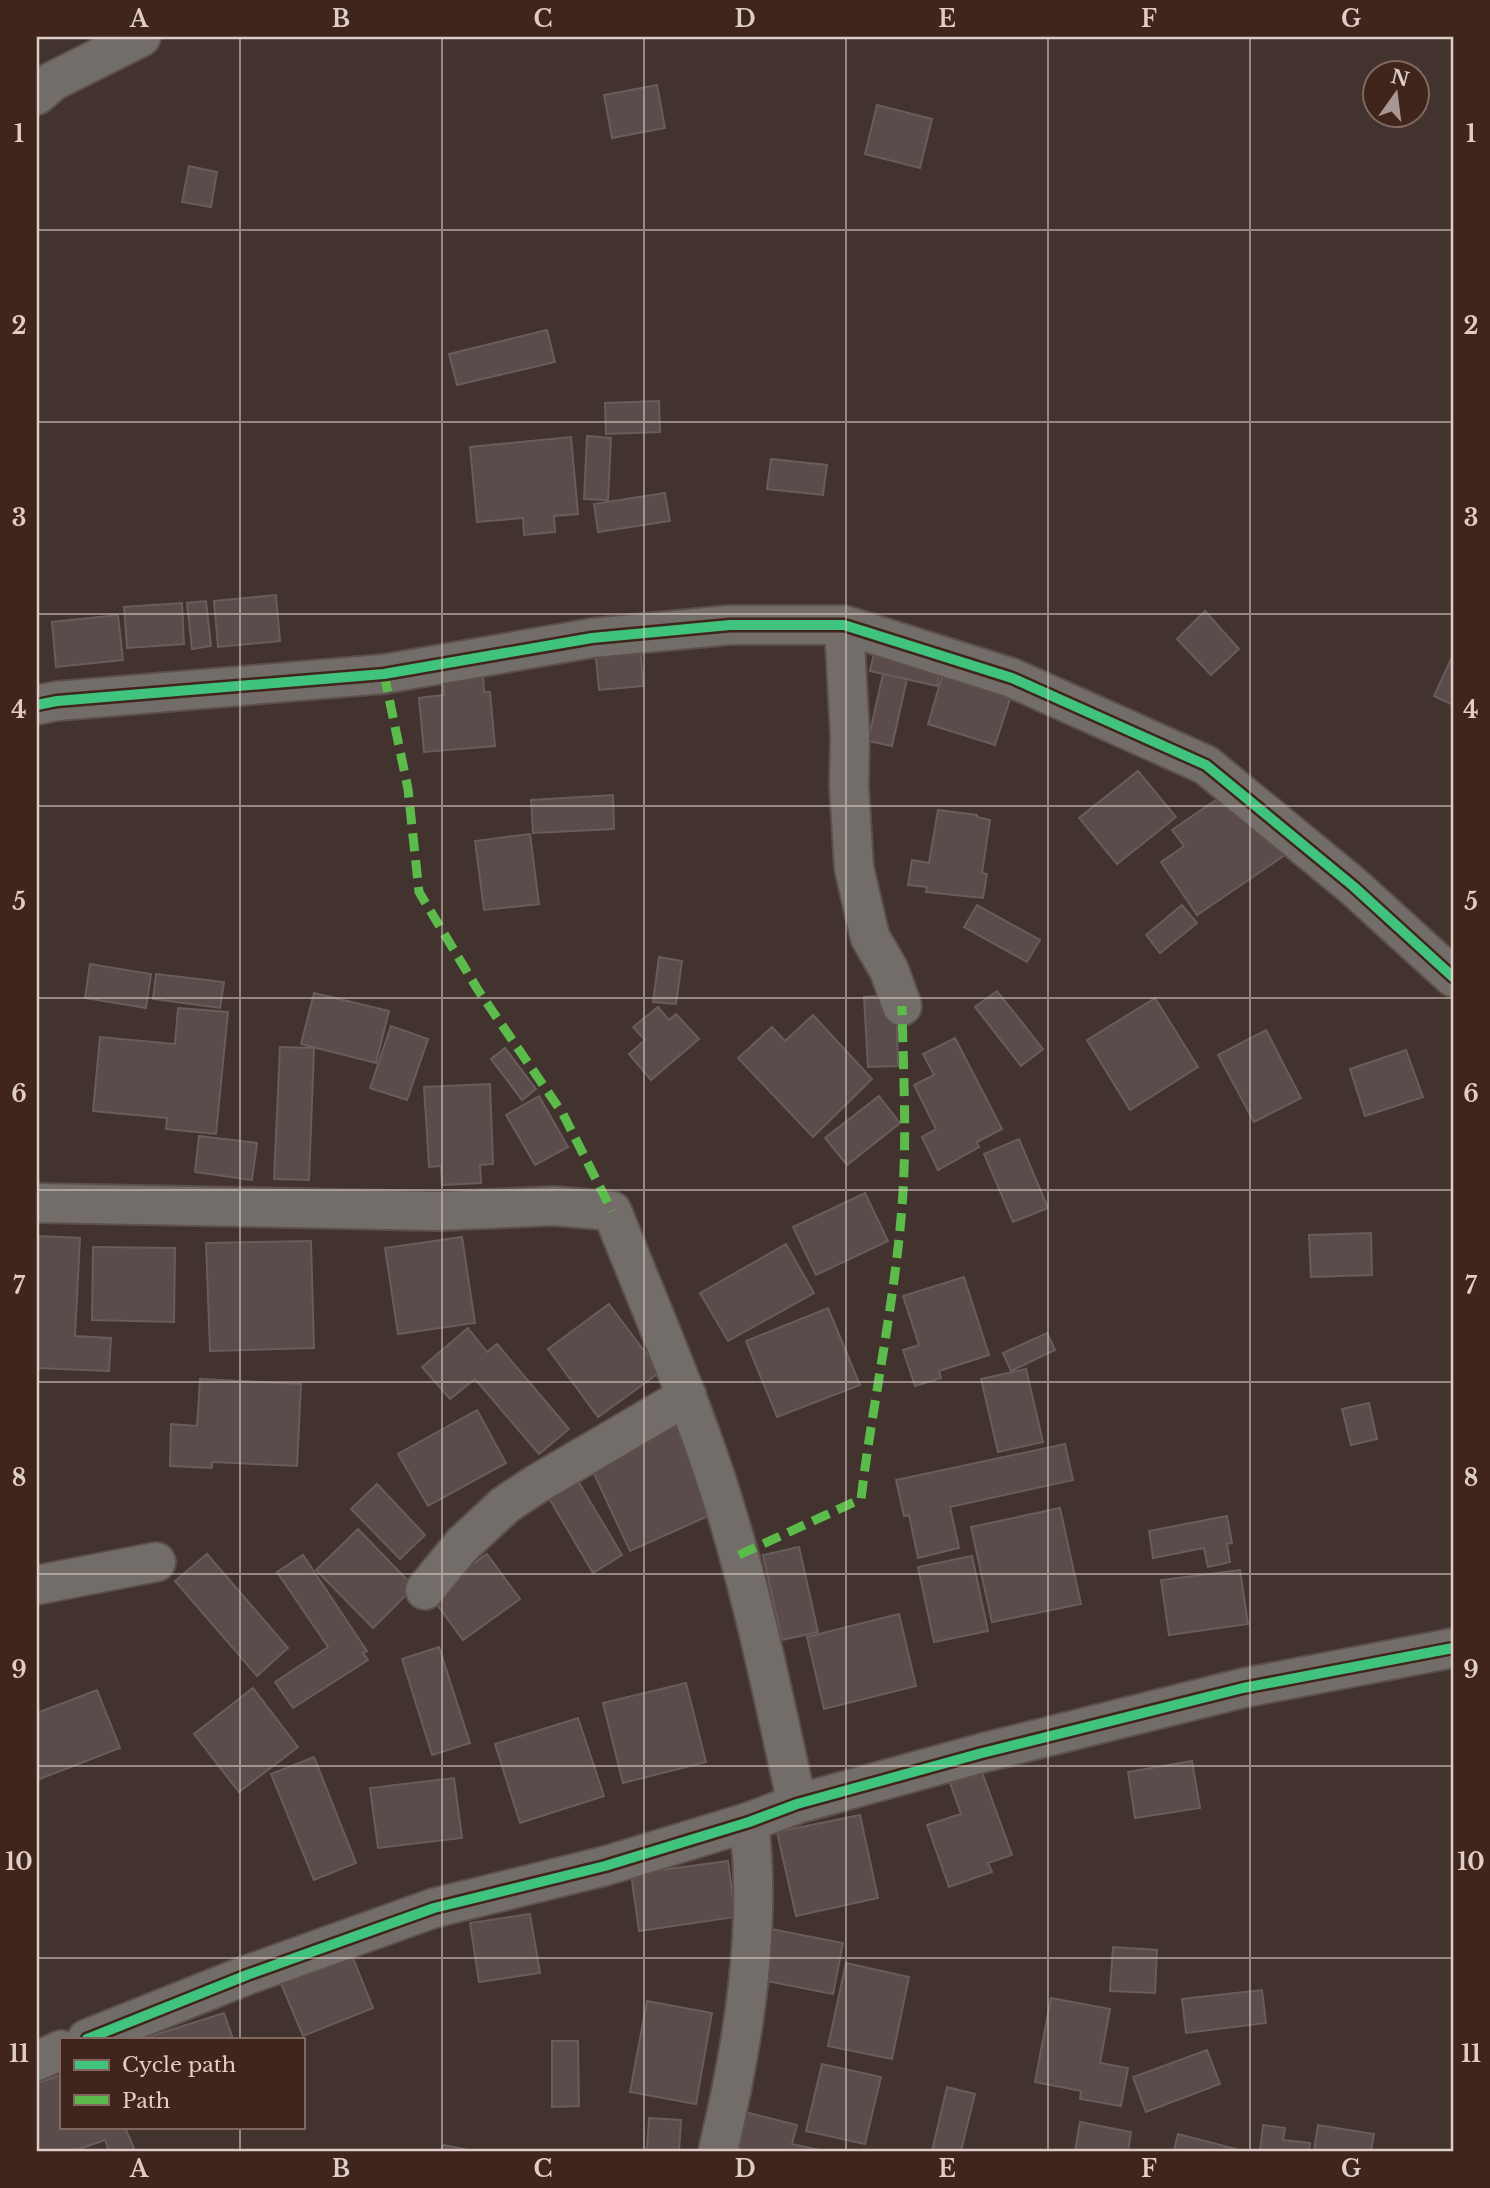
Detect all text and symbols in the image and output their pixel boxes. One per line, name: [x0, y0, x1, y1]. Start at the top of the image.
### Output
text: A: [129, 5, 150, 33]
text: B: [332, 5, 350, 33]
text: C: [534, 5, 552, 33]
text: D: [734, 5, 756, 33]
text: E: [938, 5, 956, 33]
text: F: [1141, 5, 1157, 33]
text: G: [1341, 5, 1361, 33]
north arrow: [1360, 60, 1430, 130]
text: N: [1389, 65, 1412, 91]
text: 1: [14, 120, 24, 148]
text: 1: [1466, 120, 1476, 148]
text: 2: [12, 312, 26, 340]
text: 2: [1464, 312, 1478, 340]
text: 3: [12, 504, 26, 532]
text: 3: [1464, 504, 1478, 532]
text: 4: [11, 696, 27, 724]
text: 4: [1463, 696, 1479, 724]
text: 5: [12, 888, 26, 916]
text: 5: [1464, 888, 1478, 916]
text: 6: [11, 1080, 27, 1108]
text: 6: [1463, 1080, 1479, 1108]
text: 7: [13, 1272, 26, 1300]
text: 7: [1465, 1272, 1478, 1300]
text: 8: [12, 1464, 26, 1492]
text: 8: [1464, 1464, 1478, 1492]
text: 9: [11, 1656, 27, 1684]
text: 9: [1463, 1656, 1479, 1684]
text: 10: [5, 1848, 33, 1876]
text: 10: [1457, 1848, 1485, 1876]
legend: [60, 2038, 304, 2128]
text: 11: [9, 2040, 29, 2068]
text: 11: [1461, 2040, 1481, 2068]
text: Cycle path: [122, 2052, 236, 2078]
text: Path: [122, 2088, 170, 2114]
text: A: [129, 2155, 150, 2183]
text: B: [332, 2155, 350, 2183]
text: C: [534, 2155, 552, 2183]
text: D: [734, 2155, 756, 2183]
text: E: [938, 2155, 956, 2183]
text: F: [1141, 2155, 1157, 2183]
text: G: [1341, 2155, 1361, 2183]

